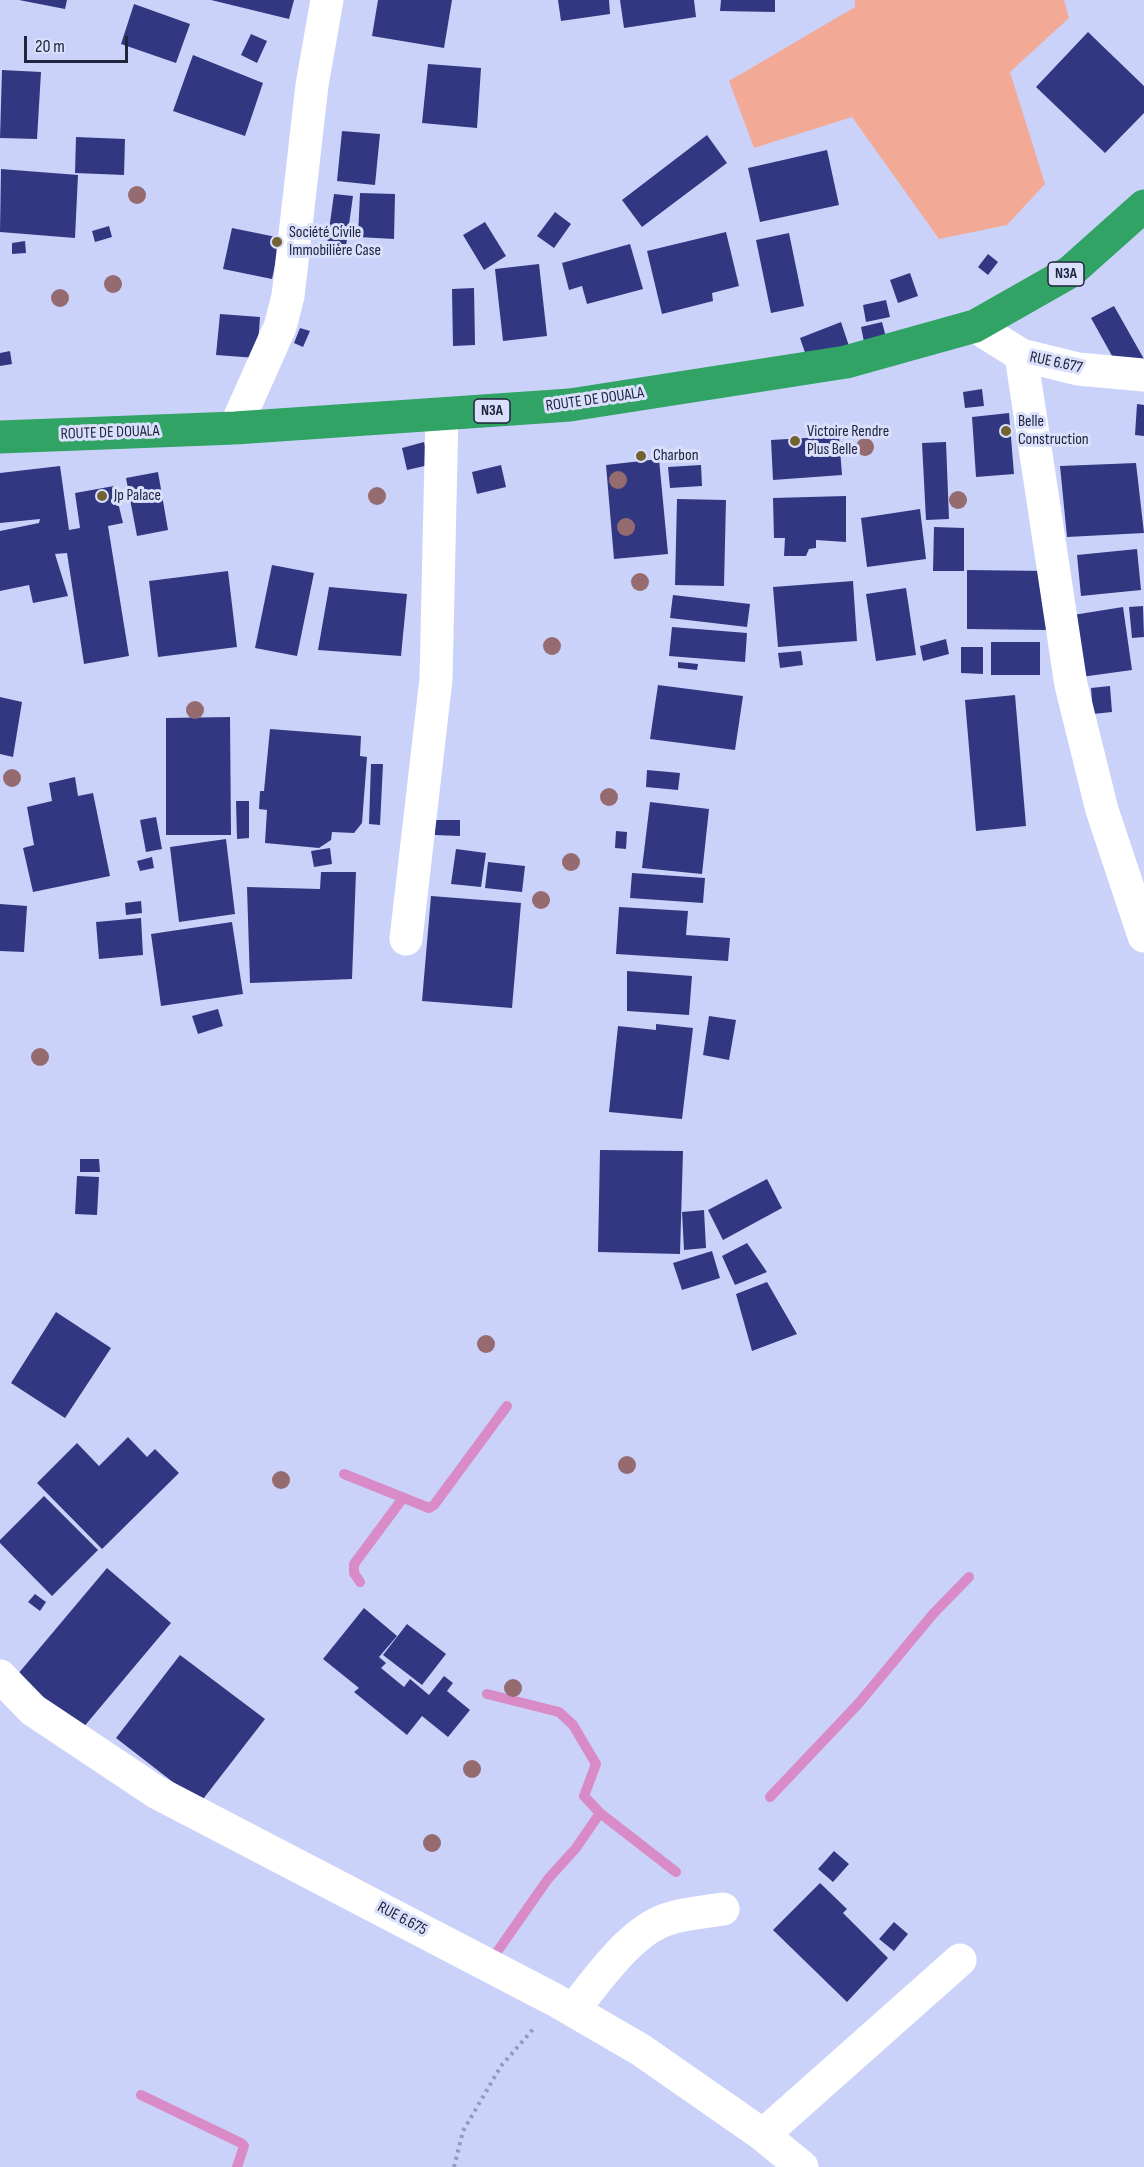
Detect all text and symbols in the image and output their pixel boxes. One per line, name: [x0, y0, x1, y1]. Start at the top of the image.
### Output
scale bar: [27, 24, 130, 62]
text: 20 m: [35, 36, 65, 57]
place label: Société Civile Immobilière Case: [289, 223, 381, 261]
marker: Société Civile Immobilière Case: [270, 235, 284, 249]
road number: N3A: [1048, 262, 1084, 286]
street label: RUE 6.677: [1028, 348, 1084, 378]
street label: ROUTE DE DOUALA: [545, 384, 645, 416]
road number: N3A: [474, 399, 510, 423]
place label: Belle Construction: [1018, 412, 1089, 450]
street label: ROUTE DE DOUALA: [60, 422, 160, 444]
place label: Victoire Rendre Plus Belle: [807, 422, 889, 460]
marker: Belle Construction: [999, 424, 1013, 438]
marker: Victoire Rendre Plus Belle: [788, 434, 802, 448]
place label: Charbon: [653, 446, 698, 466]
marker: Charbon: [634, 449, 648, 463]
place label: Jp Palace: [114, 486, 161, 506]
marker: Jp Palace: [95, 489, 109, 503]
street label: RUE 6.675: [374, 1898, 430, 1940]

